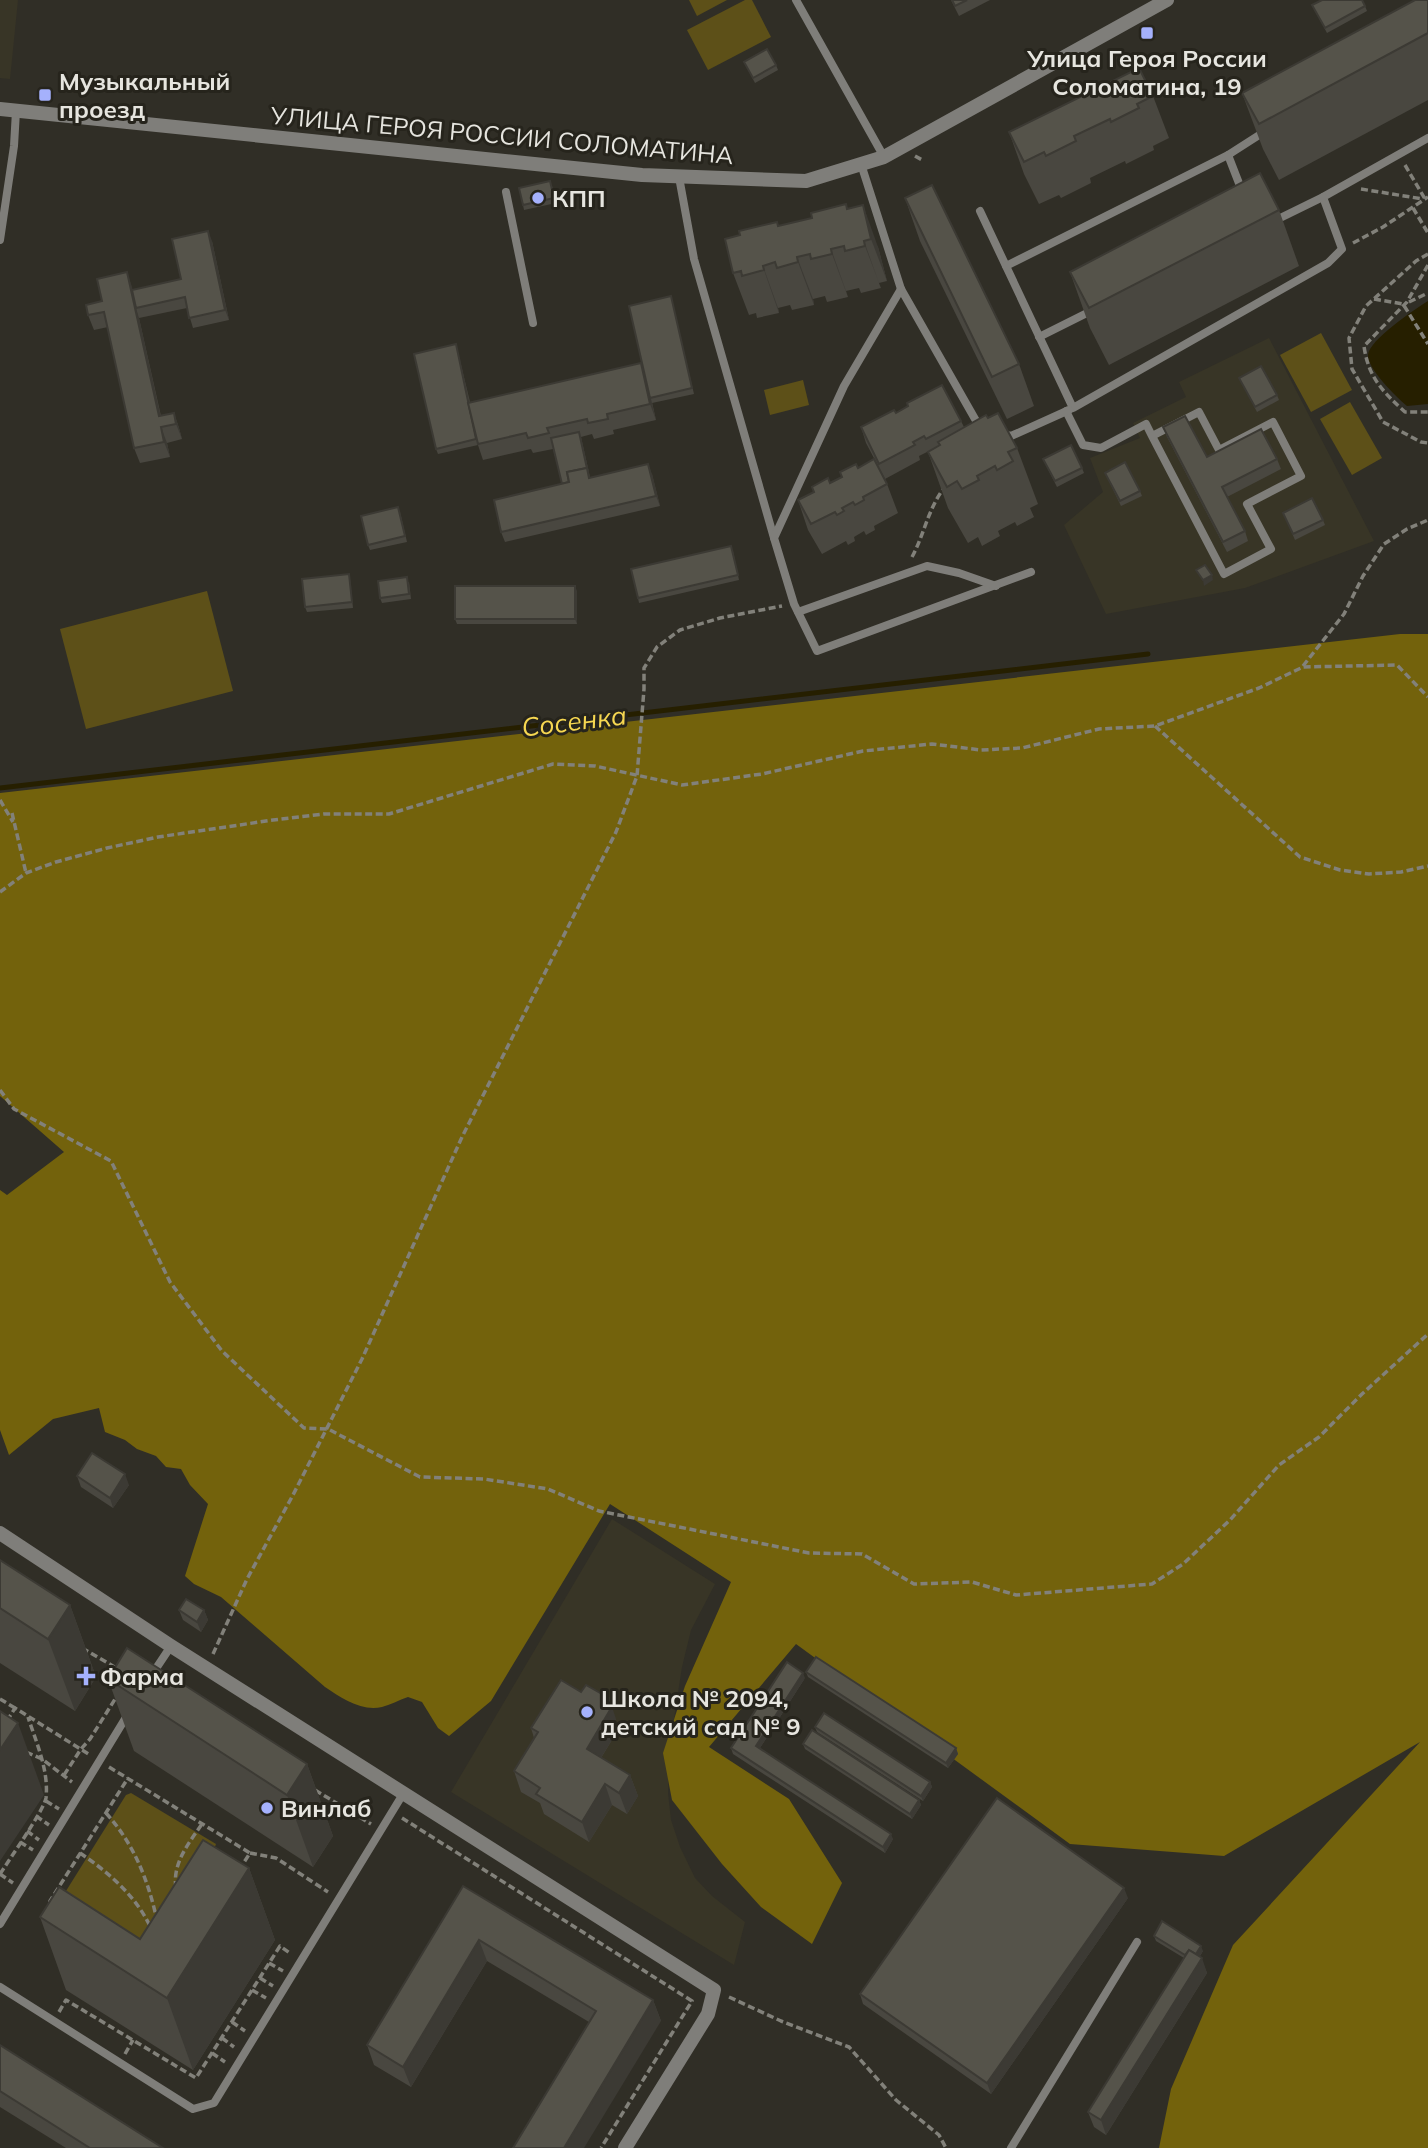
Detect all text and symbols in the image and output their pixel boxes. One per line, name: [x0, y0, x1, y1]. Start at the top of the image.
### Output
marker: Улица Героя России Соломатина, 19: [1139, 25, 1155, 41]
place label: Улица Героя России Соломатина, 19: [1026, 43, 1267, 101]
place label: Музыкальный проезд: [59, 66, 230, 124]
marker: Музыкальный проезд: [37, 87, 53, 103]
street label: УЛИЦА ГЕРОЯ РОССИИ СОЛОМАТИНА: [268, 100, 735, 170]
place label: КПП: [552, 183, 606, 213]
marker: КПП: [530, 190, 546, 206]
water label: Сосенка: [520, 698, 628, 744]
place label: Фарма: [100, 1661, 184, 1691]
marker: Фарма: [78, 1668, 94, 1684]
place label: Школа № 2094, детский сад № 9: [601, 1683, 801, 1741]
marker: Школа № 2094, детский сад № 9: [579, 1704, 595, 1720]
place label: Винлаб: [281, 1793, 372, 1823]
marker: Винлаб: [259, 1800, 275, 1816]

